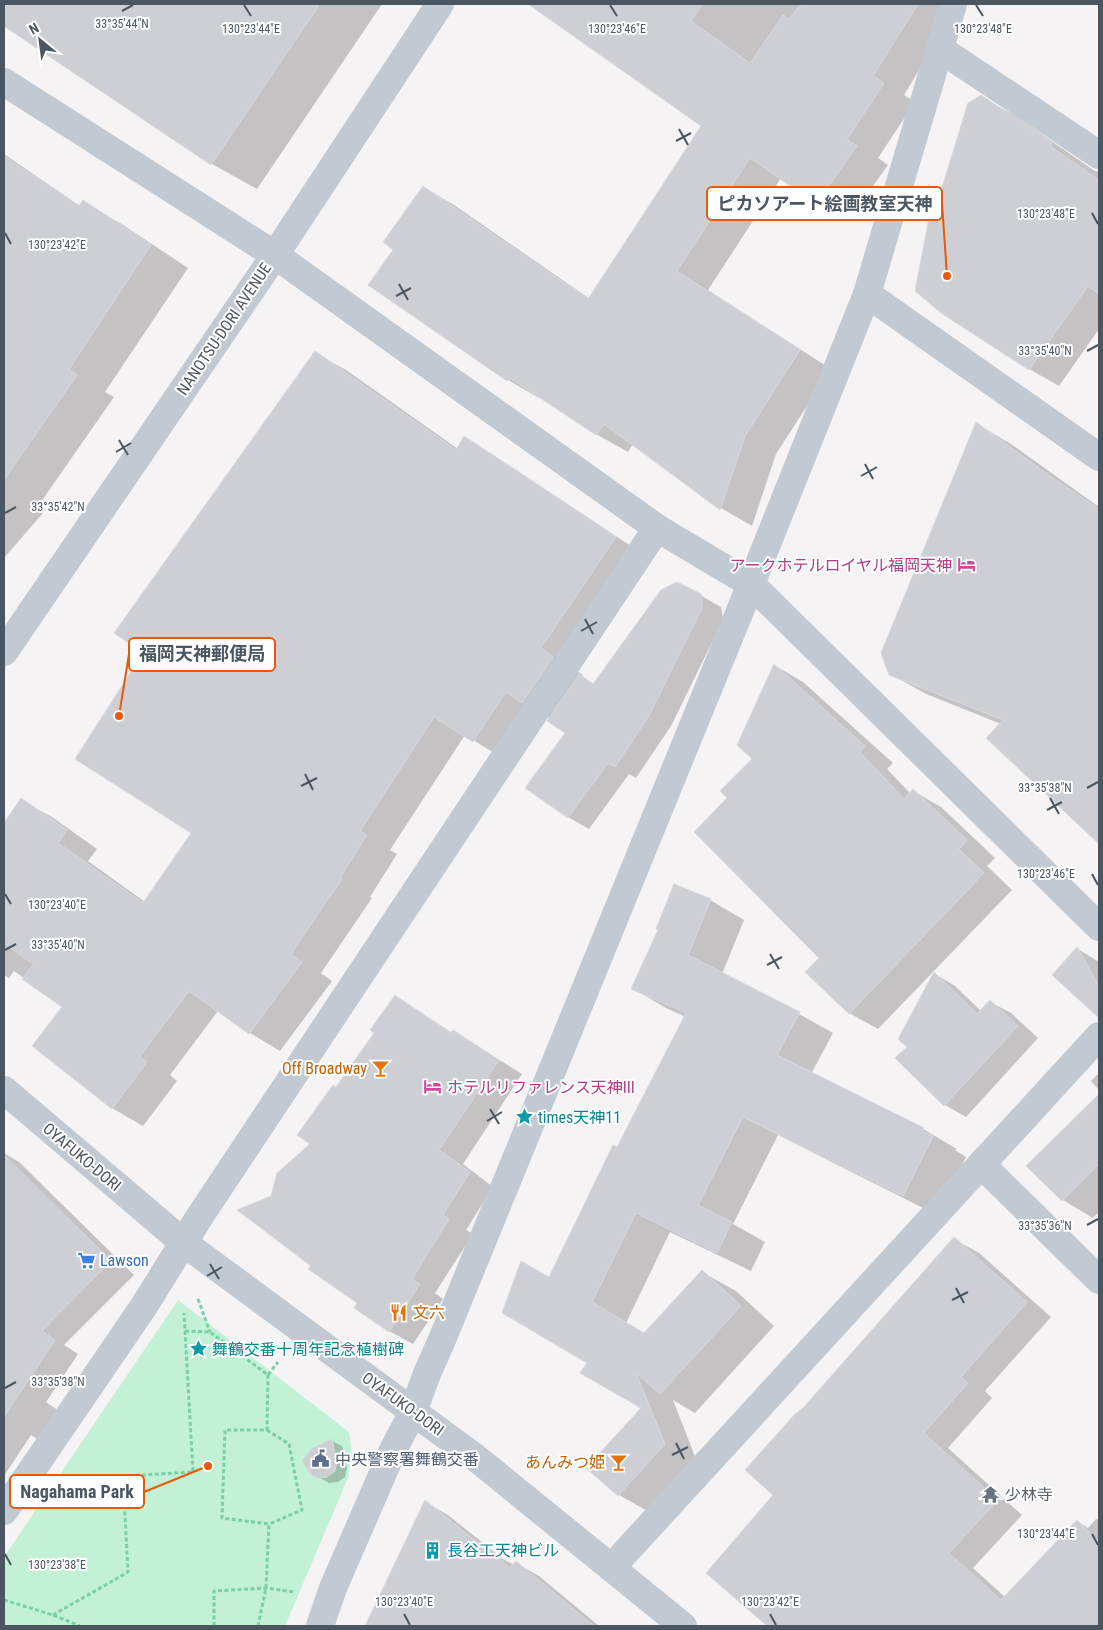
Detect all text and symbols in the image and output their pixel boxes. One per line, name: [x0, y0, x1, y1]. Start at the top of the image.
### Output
north arrow: [15, 15, 65, 65]
text: 33°35'44"N: [95, 17, 149, 31]
text: N: [26, 20, 41, 38]
text: 130°23'44"E: [222, 22, 280, 36]
text: 130°23'46"E: [588, 22, 646, 36]
text: 130°23'48"E: [954, 22, 1012, 36]
callout: ピカソアート絵画教室天神: [707, 187, 942, 220]
text: ピカソアート絵画教室天神: [718, 193, 932, 214]
text: 130°23'48"E: [1017, 207, 1075, 221]
text: 130°23'42"E: [28, 238, 86, 252]
street label: NANOTSU-DORI AVENUE: [173, 259, 275, 399]
text: 33°35'40"N: [1018, 344, 1072, 358]
text: 33°35'42"N: [31, 500, 85, 514]
hotel icon: アークホテルロイヤル福岡天神: [956, 555, 976, 575]
place label: アークホテルロイヤル福岡天神: [729, 556, 952, 575]
callout: 福岡天神郵便局: [129, 638, 275, 671]
text: 福岡天神郵便局: [139, 643, 265, 664]
text: 33°35'38"N: [1018, 781, 1072, 795]
text: 130°23'46"E: [1017, 867, 1075, 881]
text: 130°23'40"E: [28, 898, 86, 912]
text: 33°35'40"N: [31, 938, 85, 952]
bar icon: Off Broadway: [371, 1058, 391, 1078]
place label: Off Broadway: [282, 1059, 367, 1078]
hotel icon: ホテルリファレンス天神III: [423, 1077, 443, 1097]
place label: ホテルリファレンス天神III: [447, 1078, 635, 1097]
place icon: times天神11: [514, 1107, 534, 1127]
place label: times天神11: [538, 1108, 621, 1127]
street label: OYAFUKO-DORI: [39, 1119, 125, 1195]
text: 33°35'36"N: [1018, 1219, 1072, 1233]
supermarket icon: Lawson: [76, 1250, 96, 1270]
place label: Lawson: [100, 1251, 149, 1270]
restaurant icon: 文六: [389, 1302, 409, 1322]
place label: 文六: [413, 1303, 445, 1322]
place icon: 舞鶴交番十周年記念植樹碑: [188, 1339, 208, 1359]
place label: 舞鶴交番十周年記念植樹碑: [212, 1340, 404, 1359]
street label: OYAFUKO-DORI: [359, 1368, 447, 1440]
text: 33°35'38"N: [31, 1375, 85, 1389]
public building icon: 中央警察署舞鶴交番: [311, 1449, 331, 1469]
place label: 中央警察署舞鶴交番: [335, 1450, 479, 1469]
bar icon: あんみつ姫: [609, 1452, 629, 1472]
place label: あんみつ姫: [525, 1453, 605, 1472]
callout: Nagahama Park: [10, 1475, 144, 1508]
text: Nagahama Park: [20, 1481, 134, 1502]
temple icon: 少林寺: [981, 1484, 1001, 1504]
place label: 少林寺: [1005, 1485, 1053, 1504]
text: 130°23'44"E: [1017, 1527, 1075, 1541]
building icon: 長谷工天神ビル: [423, 1540, 443, 1560]
place label: 長谷工天神ビル: [447, 1541, 559, 1560]
text: 130°23'38"E: [28, 1558, 86, 1572]
text: 130°23'40"E: [375, 1595, 433, 1609]
text: 130°23'42"E: [741, 1595, 799, 1609]

